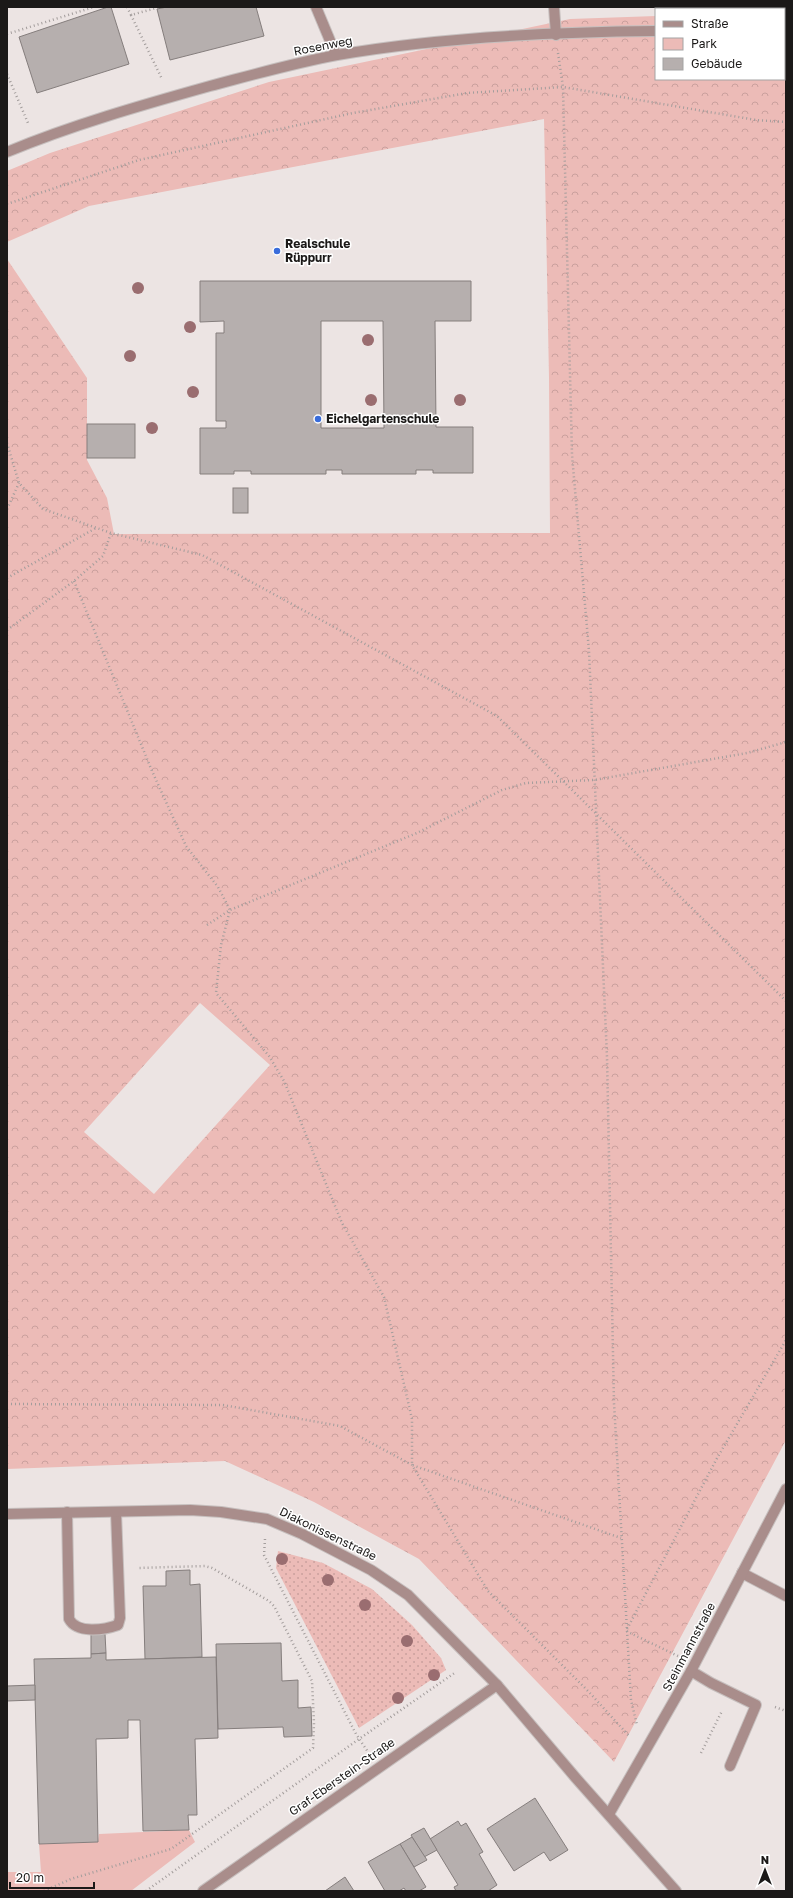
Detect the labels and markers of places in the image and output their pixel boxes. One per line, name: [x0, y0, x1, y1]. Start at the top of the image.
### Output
place label: Realschule Rüppurr: [285, 236, 350, 265]
marker: Realschule Rüppurr: [272, 246, 282, 256]
place label: Eichelgartenschule: [326, 411, 439, 426]
marker: Eichelgartenschule: [313, 414, 323, 424]

